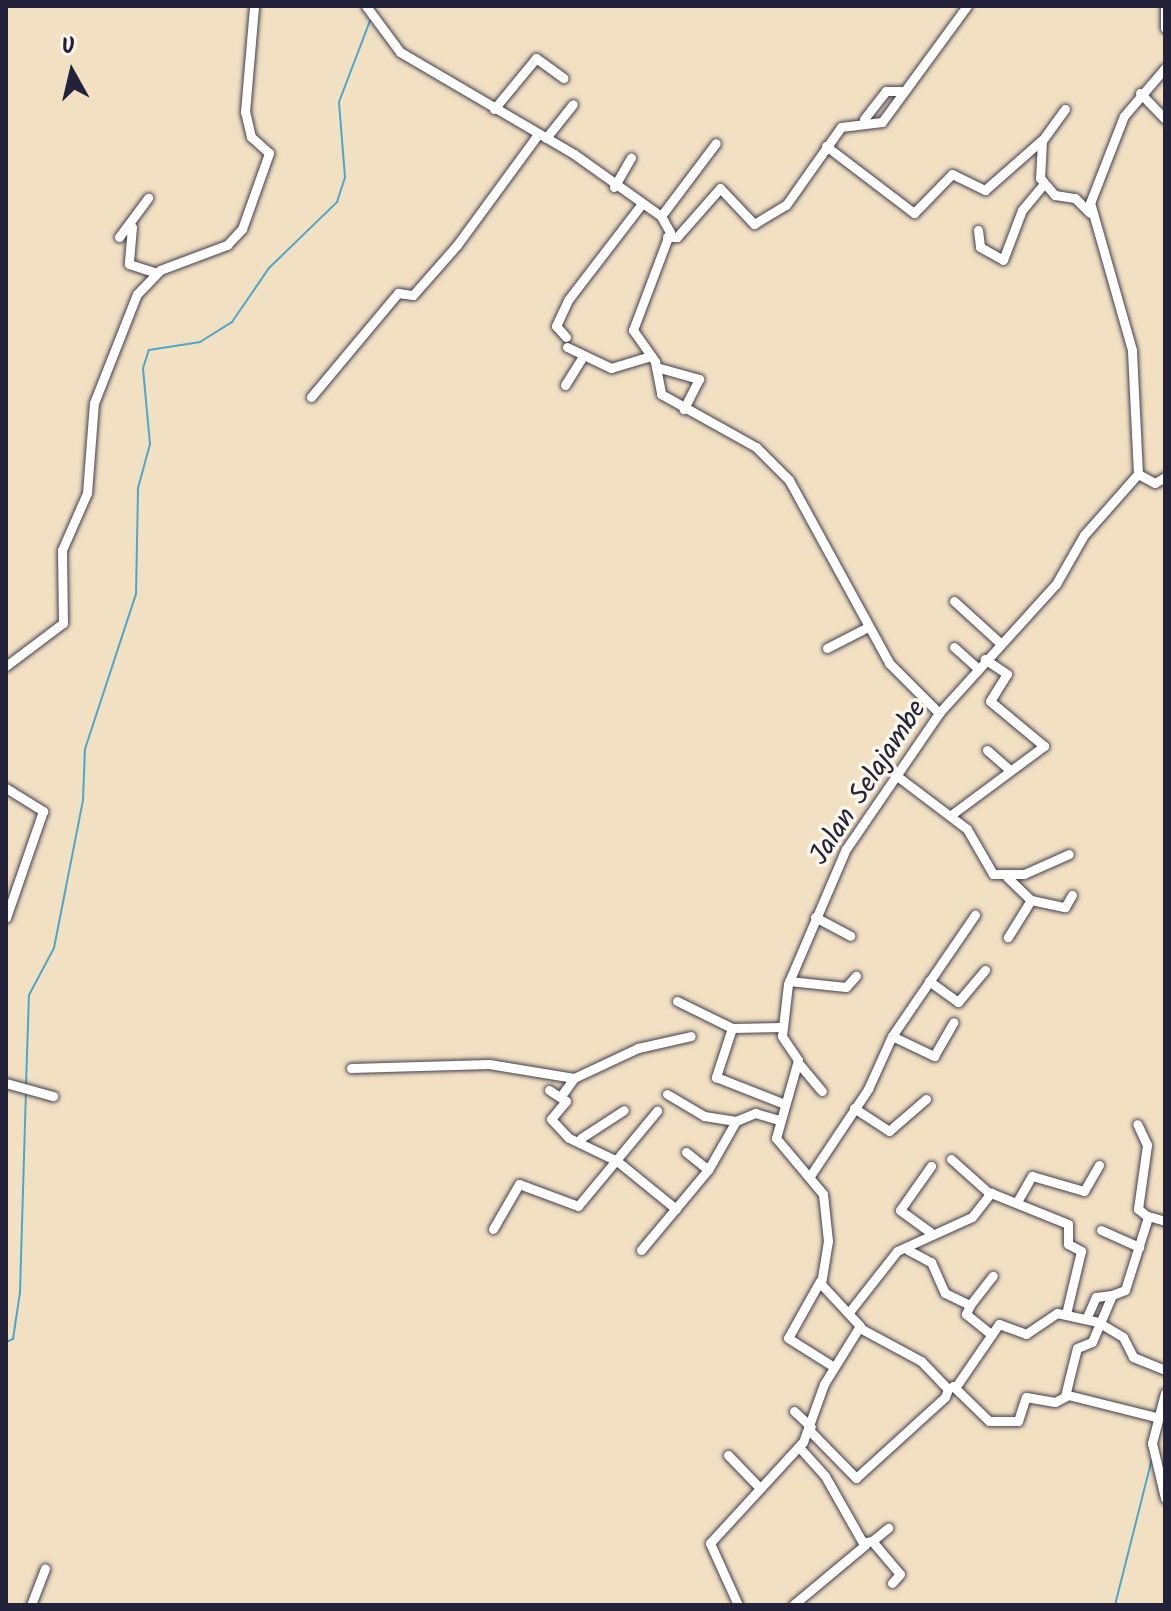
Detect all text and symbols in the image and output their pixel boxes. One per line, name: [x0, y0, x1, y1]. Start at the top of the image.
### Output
text: U: [60, 29, 78, 66]
north arrow: [32, 32, 112, 112]
street label: Jalan Selajambe: [803, 694, 935, 872]

